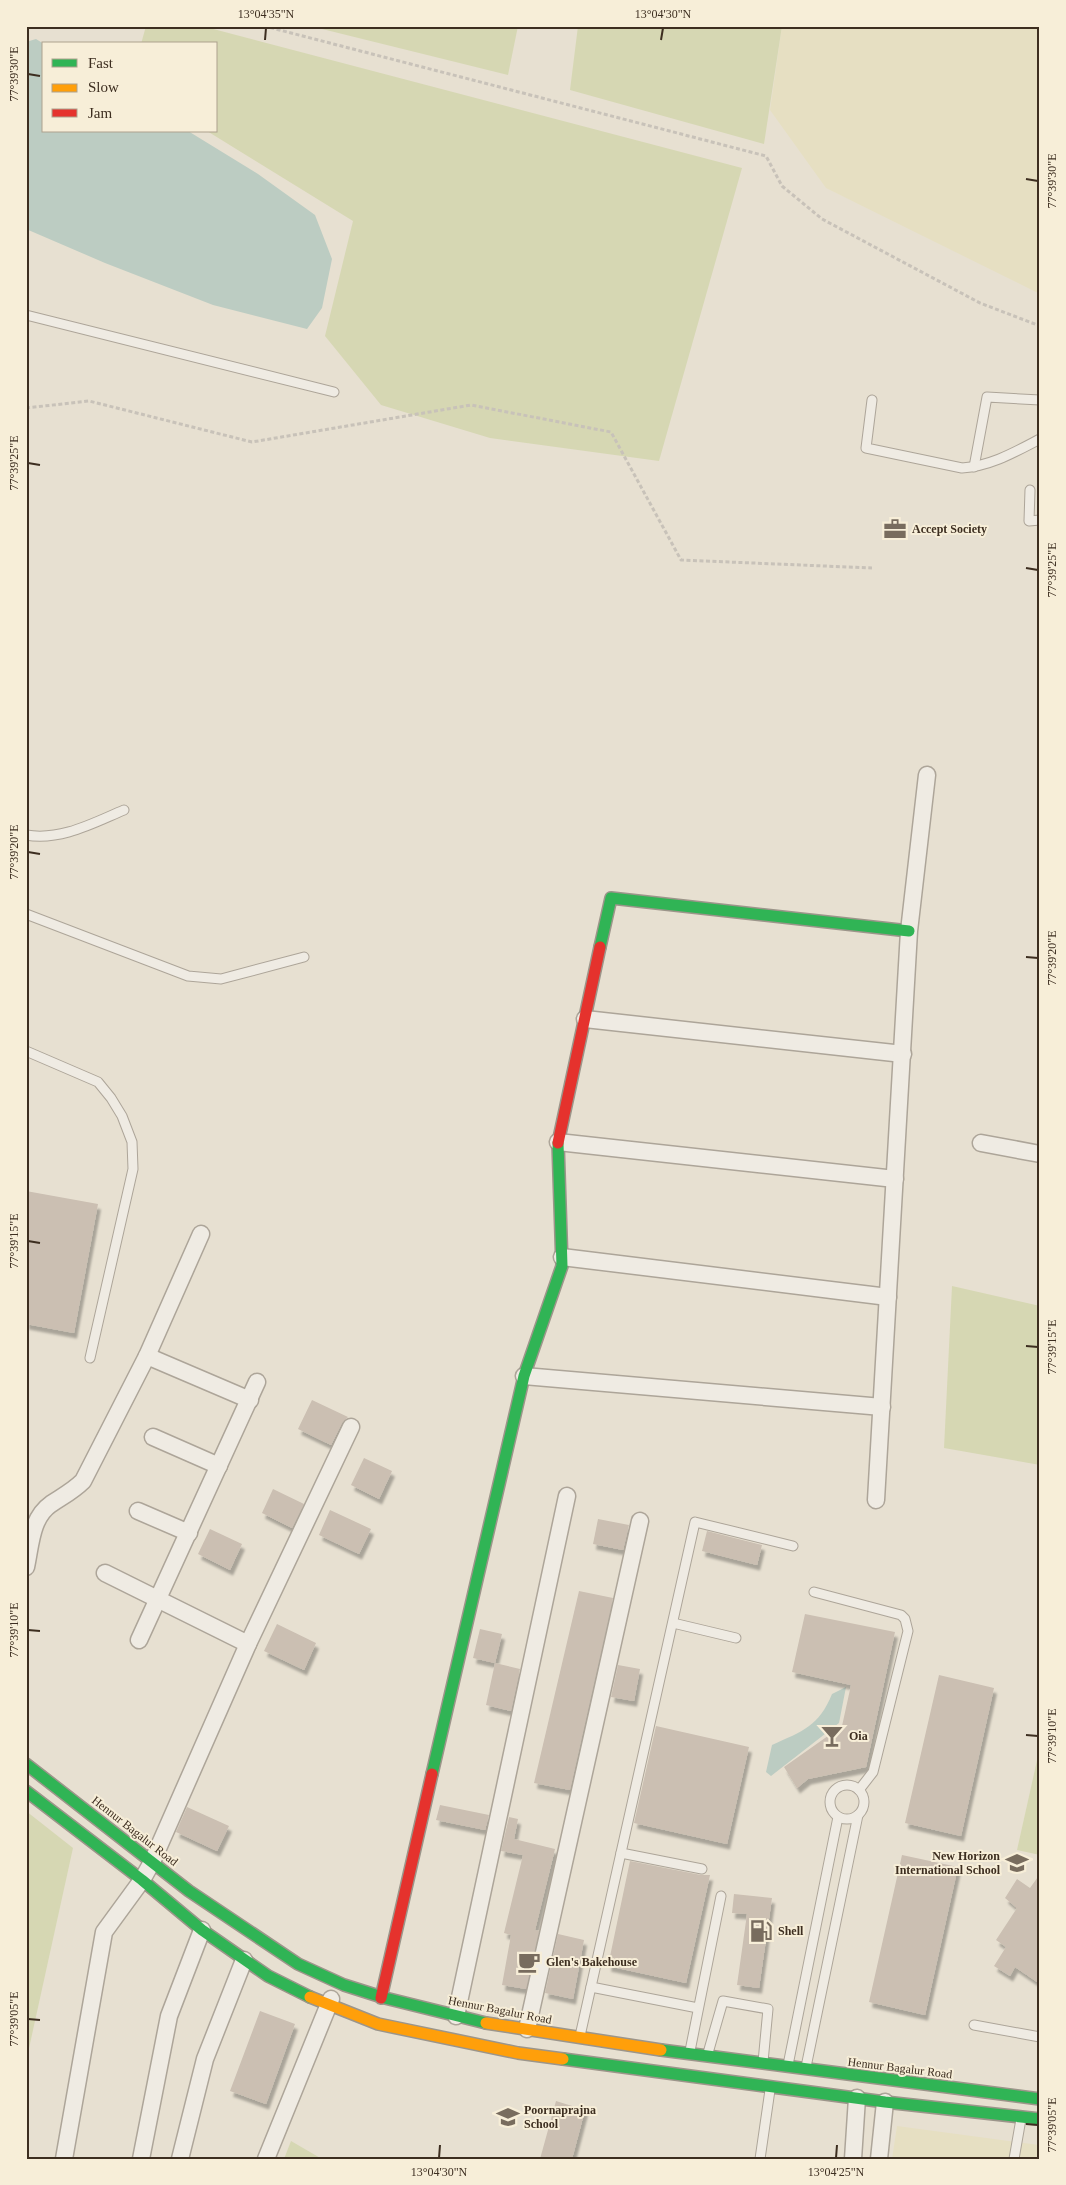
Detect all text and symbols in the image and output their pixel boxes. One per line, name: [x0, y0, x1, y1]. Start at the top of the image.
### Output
text: 13°04'35"N: [238, 7, 295, 21]
text: 13°04'30"N: [635, 7, 692, 21]
legend: [42, 42, 218, 132]
text: 77°39'30"E: [7, 46, 21, 102]
text: Fast: [88, 55, 114, 71]
text: Slow: [88, 79, 119, 95]
text: Jam: [88, 105, 112, 121]
text: 77°39'30"E: [1045, 153, 1059, 209]
text: 77°39'25"E: [7, 435, 21, 491]
office icon: Accept Society: [882, 516, 908, 542]
place label: Accept Society: [912, 522, 987, 536]
text: 77°39'25"E: [1045, 542, 1059, 598]
text: 77°39'20"E: [7, 824, 21, 880]
text: 77°39'20"E: [1045, 930, 1059, 986]
text: 77°39'15"E: [7, 1213, 21, 1269]
text: 77°39'15"E: [1045, 1319, 1059, 1375]
text: 77°39'10"E: [7, 1602, 21, 1658]
text: 77°39'10"E: [1045, 1708, 1059, 1764]
bar icon: Oia: [819, 1723, 845, 1749]
place label: Oia: [849, 1729, 868, 1743]
street label: Hennur Bagalur Road: [89, 1793, 181, 1869]
place label: New Horizon International School: [895, 1849, 1001, 1877]
school or university icon: New Horizon International School: [1004, 1850, 1030, 1876]
fuel station icon: Shell: [748, 1918, 774, 1944]
place label: Shell: [778, 1924, 804, 1938]
cafe icon: Glen's Bakehouse: [516, 1949, 542, 1975]
place label: Glen's Bakehouse: [546, 1955, 638, 1969]
text: 77°39'05"E: [7, 1991, 21, 2047]
street label: Hennur Bagalur Road: [447, 1993, 553, 2027]
street label: Hennur Bagalur Road: [847, 2055, 953, 2081]
text: 77°39'05"E: [1045, 2097, 1059, 2153]
place label: Poornaprajna School: [524, 2103, 596, 2131]
school or university icon: Poornaprajna School: [495, 2104, 521, 2130]
text: 13°04'30"N: [411, 2165, 468, 2179]
text: 13°04'25"N: [808, 2165, 865, 2179]

